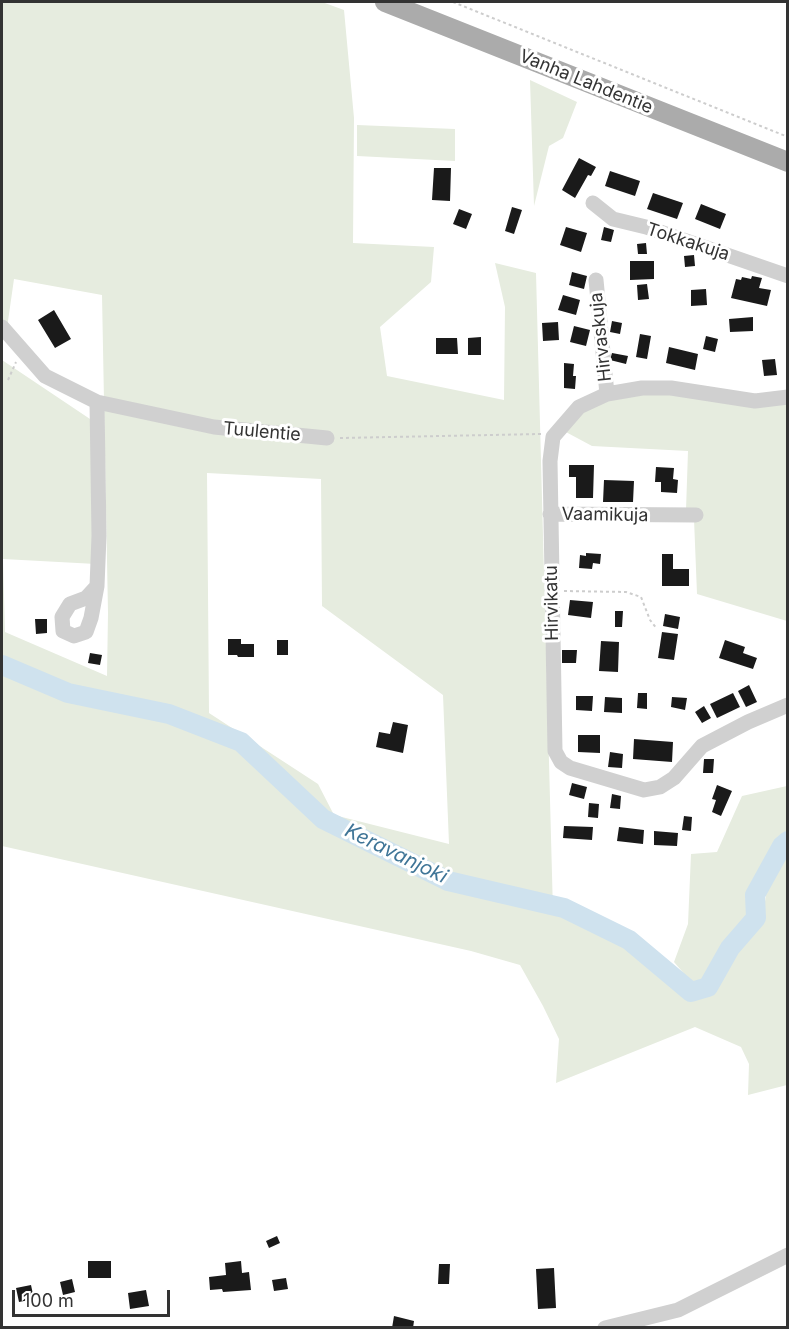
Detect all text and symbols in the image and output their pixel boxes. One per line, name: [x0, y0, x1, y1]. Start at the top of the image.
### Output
street label: Vanha Lahdentie: [516, 45, 656, 119]
street label: Tokkakuja: [644, 218, 732, 266]
street label: Hirvaskuja: [586, 291, 616, 383]
street label: Tuulentie: [222, 418, 302, 446]
street label: Vaamikuja: [561, 503, 649, 527]
street label: Hirvikatu: [541, 565, 563, 641]
water label: Keravanjoki: [341, 819, 451, 889]
scale bar: [15, 1278, 172, 1316]
text: 100 m: [23, 1290, 74, 1311]

